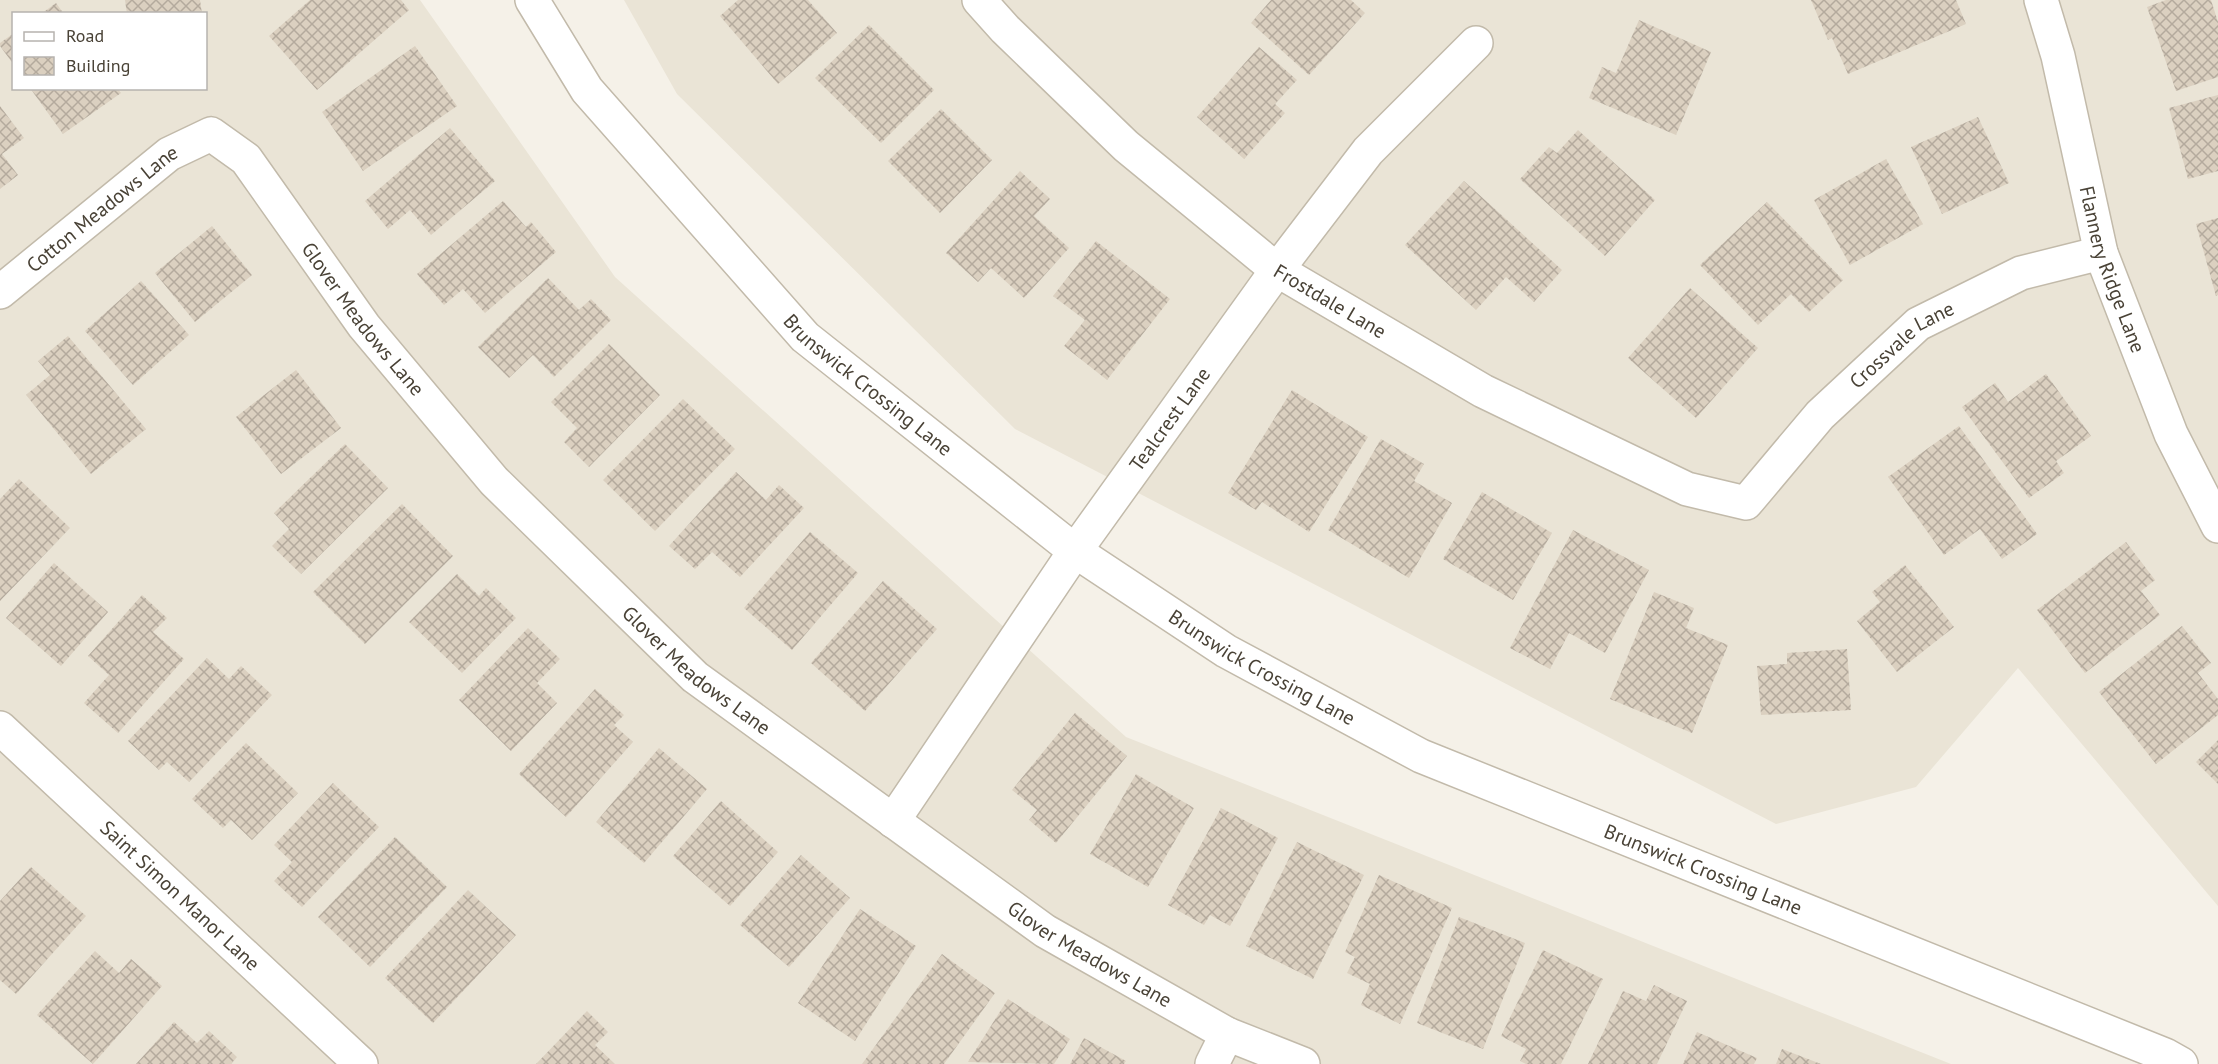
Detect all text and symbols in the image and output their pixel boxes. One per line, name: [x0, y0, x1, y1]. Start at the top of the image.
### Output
legend: [12, 12, 207, 90]
text: Road: [66, 24, 104, 47]
text: Building: [66, 54, 130, 77]
street label: Cotton Meadows Lane: [21, 139, 182, 278]
street label: Flannery Ridge Lane: [2074, 184, 2151, 357]
street label: Glover Meadows Lane: [296, 237, 430, 401]
street label: Frostdale Lane: [1269, 258, 1391, 344]
street label: Crossvale Lane: [1844, 295, 1958, 394]
street label: Brunswick Crossing Lane: [778, 309, 958, 462]
street label: Tealcrest Lane: [1124, 362, 1216, 476]
street label: Glover Meadows Lane: [617, 600, 776, 741]
street label: Brunswick Crossing Lane: [1164, 604, 1360, 731]
street label: Saint Simon Manor Lane: [95, 815, 265, 976]
street label: Brunswick Crossing Lane: [1600, 818, 1806, 921]
street label: Glover Meadows Lane: [1002, 895, 1177, 1013]

